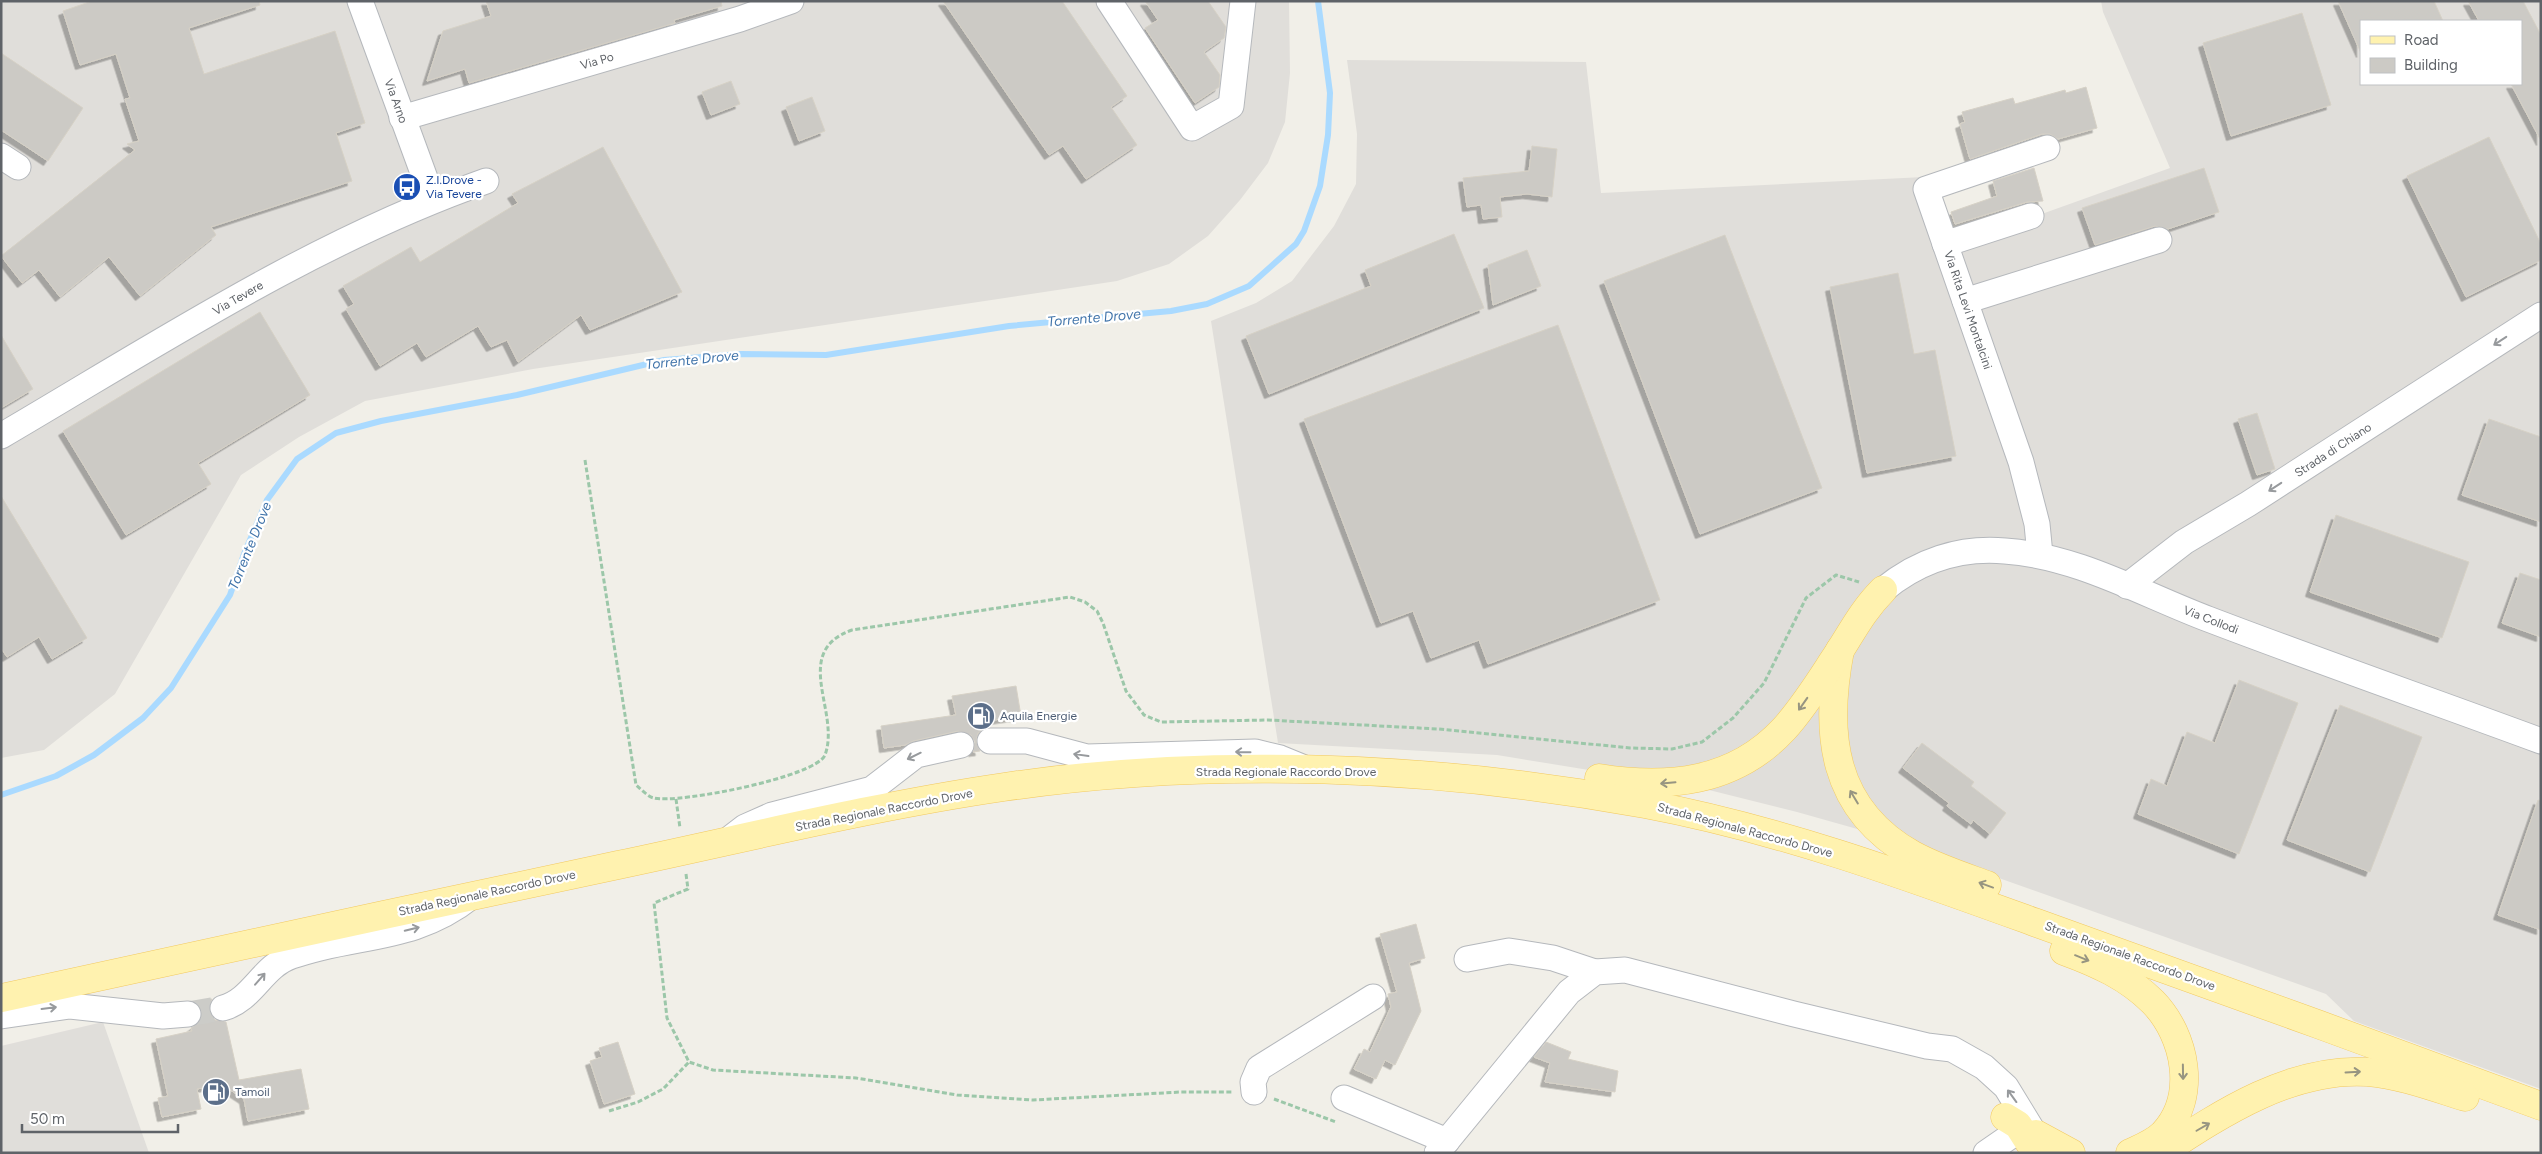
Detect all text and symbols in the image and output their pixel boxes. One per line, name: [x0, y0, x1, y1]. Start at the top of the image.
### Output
legend: [2360, 20, 2522, 85]
text: Road: [2404, 31, 2439, 49]
street label: Via Po: [579, 50, 615, 72]
text: Building: [2404, 56, 2458, 74]
street label: Via Arno: [382, 77, 410, 125]
bus stop icon: Z.I.Drove - Via Tevere: [392, 172, 422, 202]
place label: Z.I.Drove - Via Tevere: [426, 173, 482, 201]
street label: Via Rita Levi Montalcini: [1941, 249, 1995, 371]
street label: Via Tevere: [210, 278, 266, 318]
water label: Torrente Drove: [1047, 305, 1142, 331]
one-way arrow: [2493, 337, 2507, 347]
water label: Torrente Drove: [645, 347, 740, 373]
street label: Strada di Chiano: [2292, 420, 2374, 480]
one-way arrow: [2269, 482, 2283, 492]
water label: Torrente Drove: [225, 499, 276, 593]
street label: Via Collodi: [2181, 603, 2241, 637]
one-way arrow: [1798, 697, 1808, 711]
fuel station icon: Aquila Energie: [966, 701, 996, 731]
place label: Aquila Energie: [1000, 709, 1077, 723]
one-way arrow: [1236, 747, 1252, 757]
one-way arrow: [1073, 750, 1089, 760]
one-way arrow: [907, 752, 922, 761]
street label: Strada Regionale Raccordo Drove: [1196, 765, 1377, 779]
one-way arrow: [1660, 778, 1676, 788]
street label: Strada Regionale Raccordo Drove: [794, 786, 974, 834]
one-way arrow: [1849, 790, 1859, 804]
street label: Strada Regionale Raccordo Drove: [1656, 800, 1834, 860]
street label: Strada Regionale Raccordo Drove: [397, 867, 577, 919]
one-way arrow: [1979, 880, 1994, 889]
street label: Strada Regionale Raccordo Drove: [2043, 919, 2218, 994]
one-way arrow: [404, 924, 420, 933]
one-way arrow: [2074, 954, 2090, 963]
one-way arrow: [255, 972, 266, 985]
one-way arrow: [41, 1003, 57, 1013]
one-way arrow: [2179, 1064, 2188, 1080]
one-way arrow: [2345, 1068, 2361, 1077]
fuel station icon: Tamoil: [201, 1077, 231, 1107]
place label: Tamoil: [235, 1085, 270, 1099]
one-way arrow: [2007, 1089, 2017, 1103]
scale bar: [22, 1102, 179, 1134]
text: 50 m: [30, 1110, 65, 1128]
one-way arrow: [2195, 1122, 2209, 1132]

